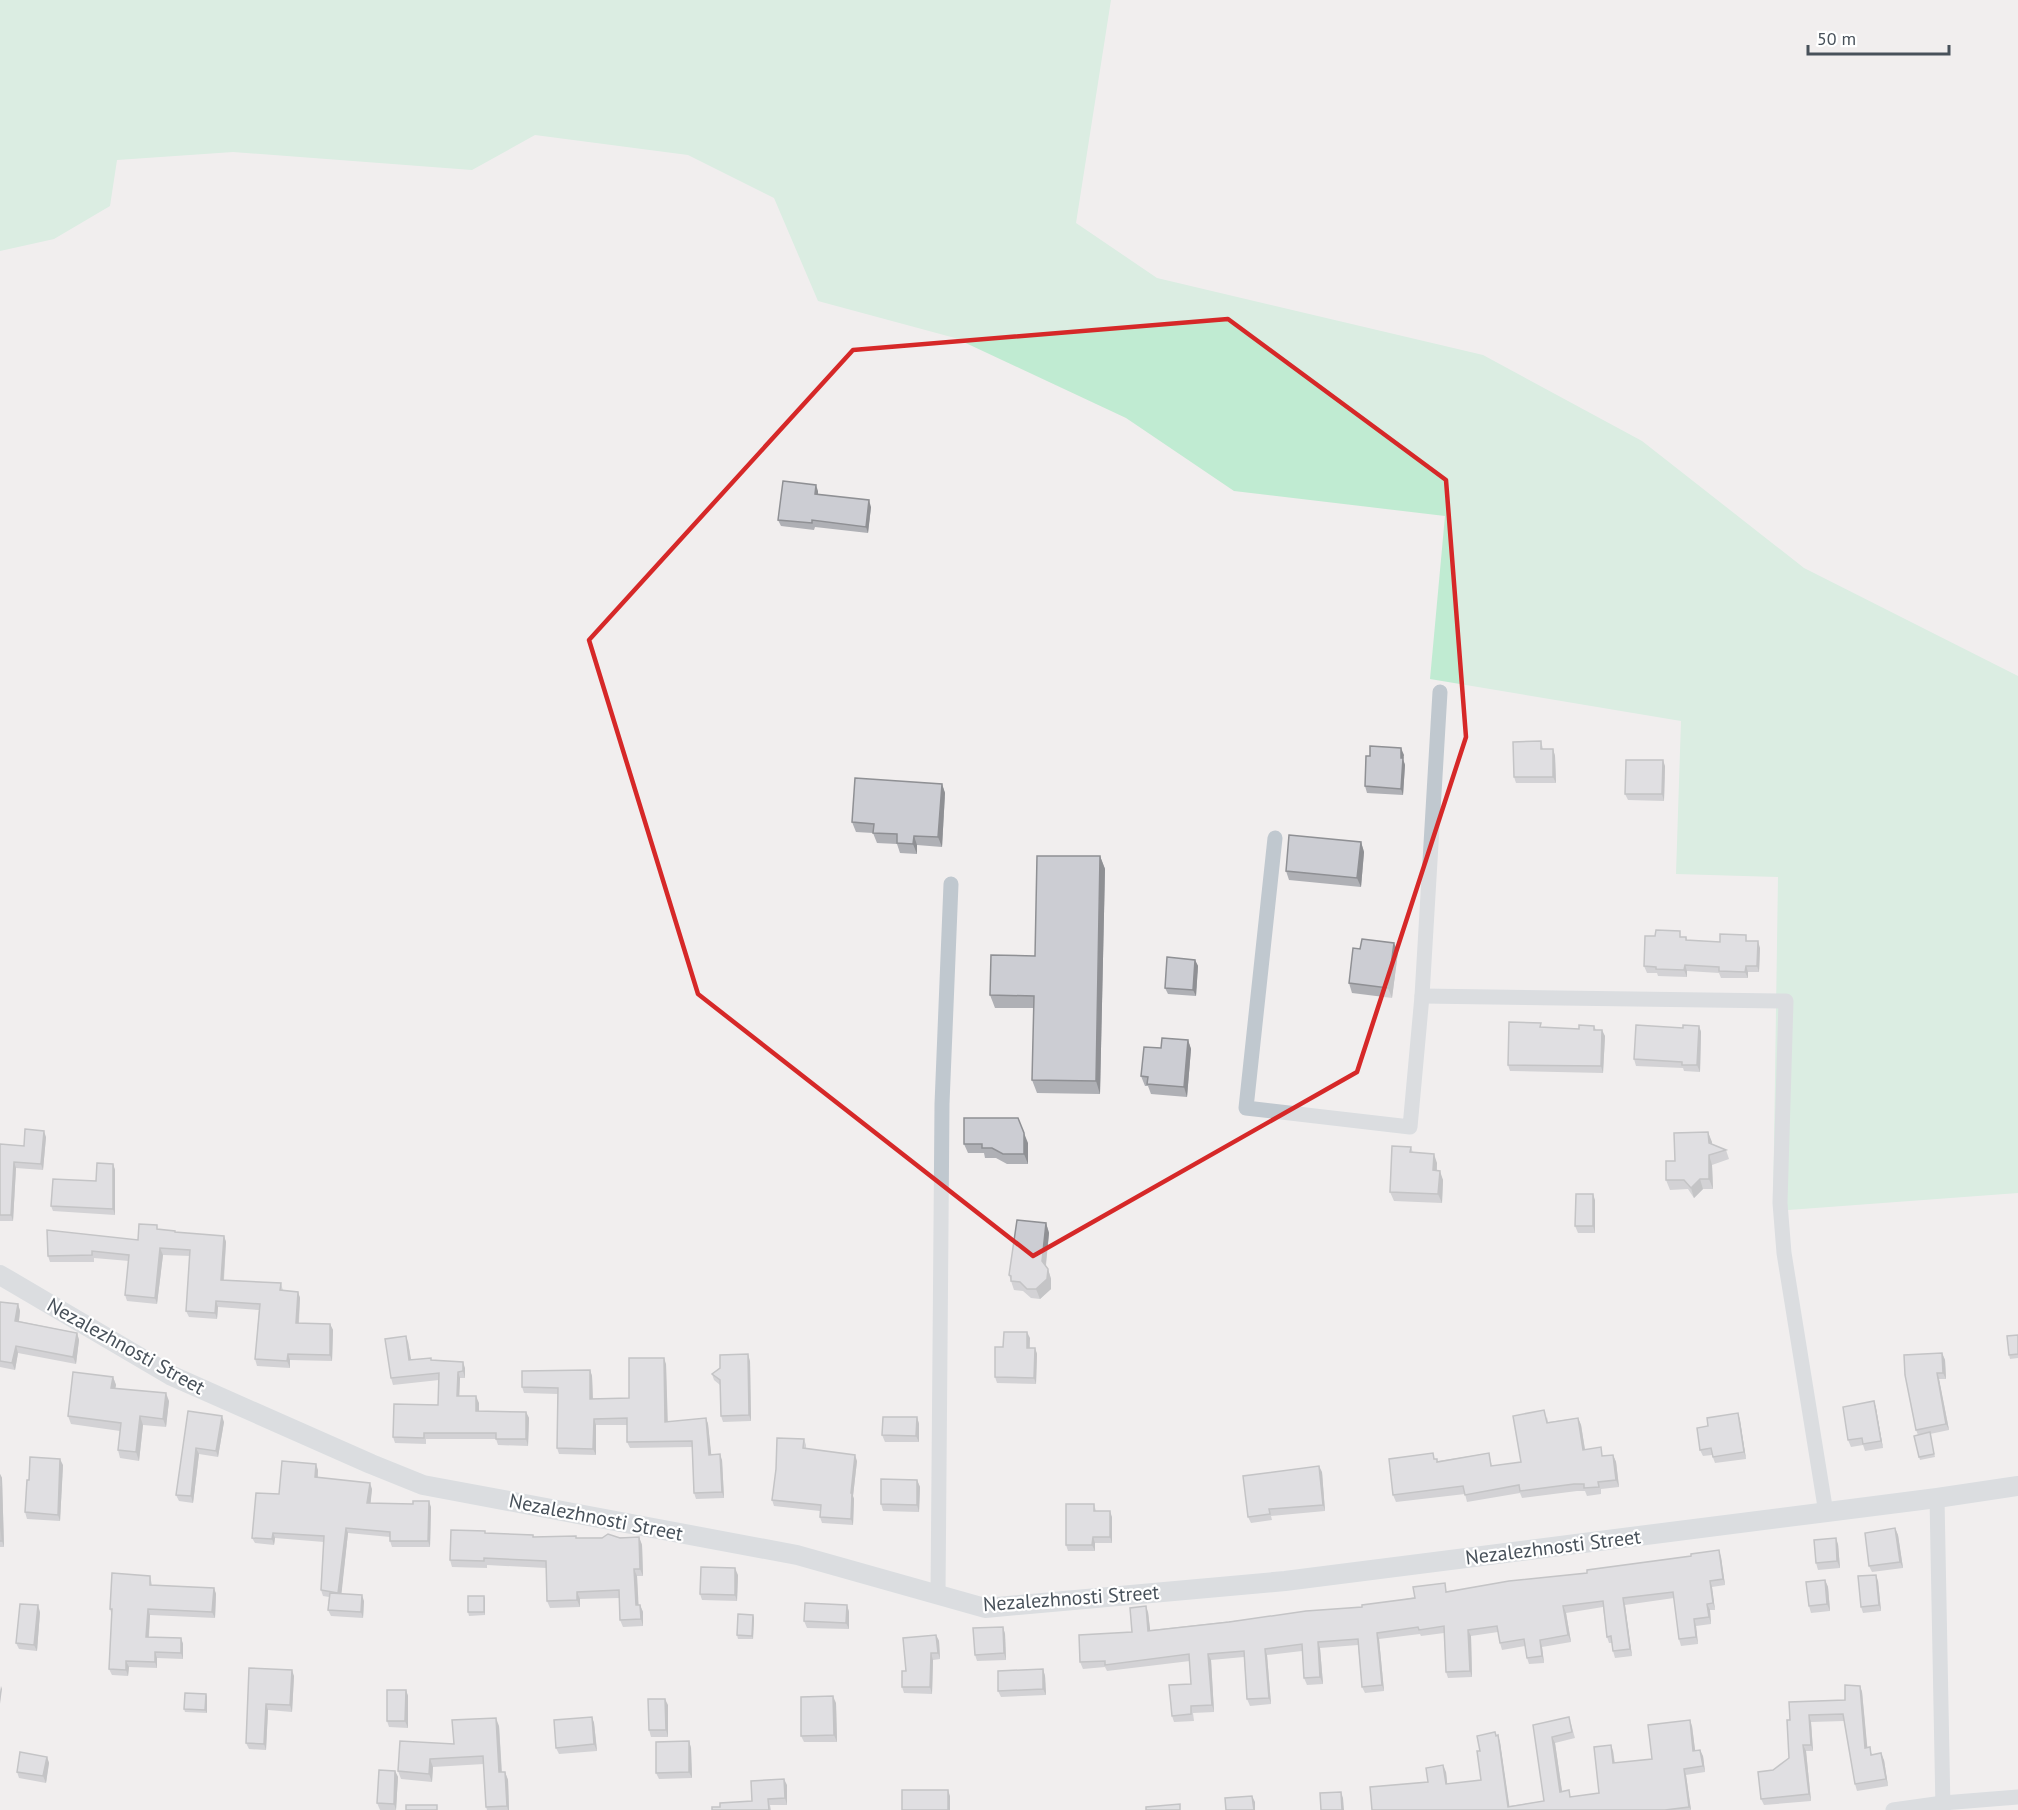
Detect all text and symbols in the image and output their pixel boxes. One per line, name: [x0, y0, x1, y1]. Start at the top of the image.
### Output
scale bar: [1808, 18, 1949, 56]
text: 50 m: [1817, 27, 1856, 50]
street label: Nezalezhnosti Street: [42, 1292, 210, 1400]
street label: Nezalezhnosti Street: [507, 1487, 685, 1547]
street label: Nezalezhnosti Street: [1464, 1523, 1642, 1571]
street label: Nezalezhnosti Street: [982, 1579, 1160, 1617]

